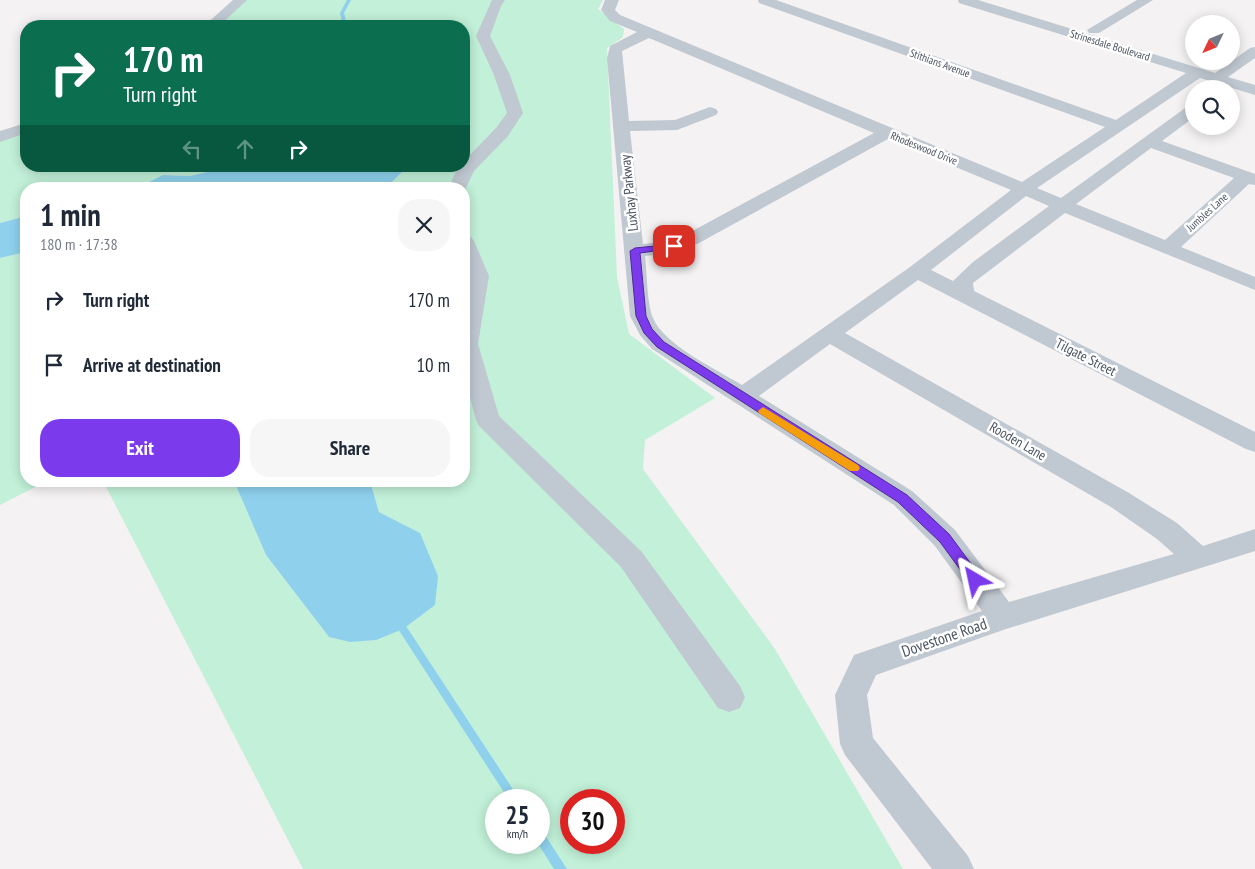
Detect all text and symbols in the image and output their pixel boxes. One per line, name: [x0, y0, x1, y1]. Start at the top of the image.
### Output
north arrow: [1185, 15, 1240, 70]
map controls: [1185, 15, 1240, 135]
street label: Strinesdale Boulevard: [1068, 26, 1152, 64]
text: 170 m: [123, 36, 204, 82]
icon: right: [40, 40, 105, 105]
street label: Stithians Avenue: [908, 46, 972, 81]
text: Turn right: [123, 80, 197, 108]
button: search: [1185, 80, 1240, 135]
street label: Rhodeswood Drive: [889, 128, 960, 168]
icon: left: [178, 135, 206, 163]
icon: ahead: [231, 135, 259, 163]
icon: right: [284, 135, 312, 163]
street label: Luxhay Parkway: [616, 153, 642, 232]
street label: Jumbles Lane: [1183, 190, 1231, 235]
text: 1 min: [40, 195, 101, 234]
button: close: [398, 199, 450, 251]
pin: [653, 225, 695, 267]
icon: arrive: [660, 232, 688, 260]
text: 180 m · 17:38: [40, 234, 118, 254]
icon: right: [40, 286, 68, 314]
text: Turn right: [83, 288, 149, 312]
text: 170 m: [408, 288, 450, 312]
street label: Tilgate Street: [1053, 334, 1119, 380]
icon: arrive: [40, 351, 68, 379]
text: Arrive at destination: [83, 353, 221, 377]
text: 10 m: [417, 353, 450, 377]
street label: Rooden Lane: [986, 418, 1050, 464]
button: Exit: [40, 419, 240, 477]
button: Share: [250, 419, 450, 477]
position arrow: [948, 553, 1000, 605]
street label: Dovestone Road: [899, 613, 989, 661]
speed limit sign: 30: [560, 789, 625, 854]
text: 25: [506, 799, 529, 831]
text: km/h: [507, 826, 528, 841]

